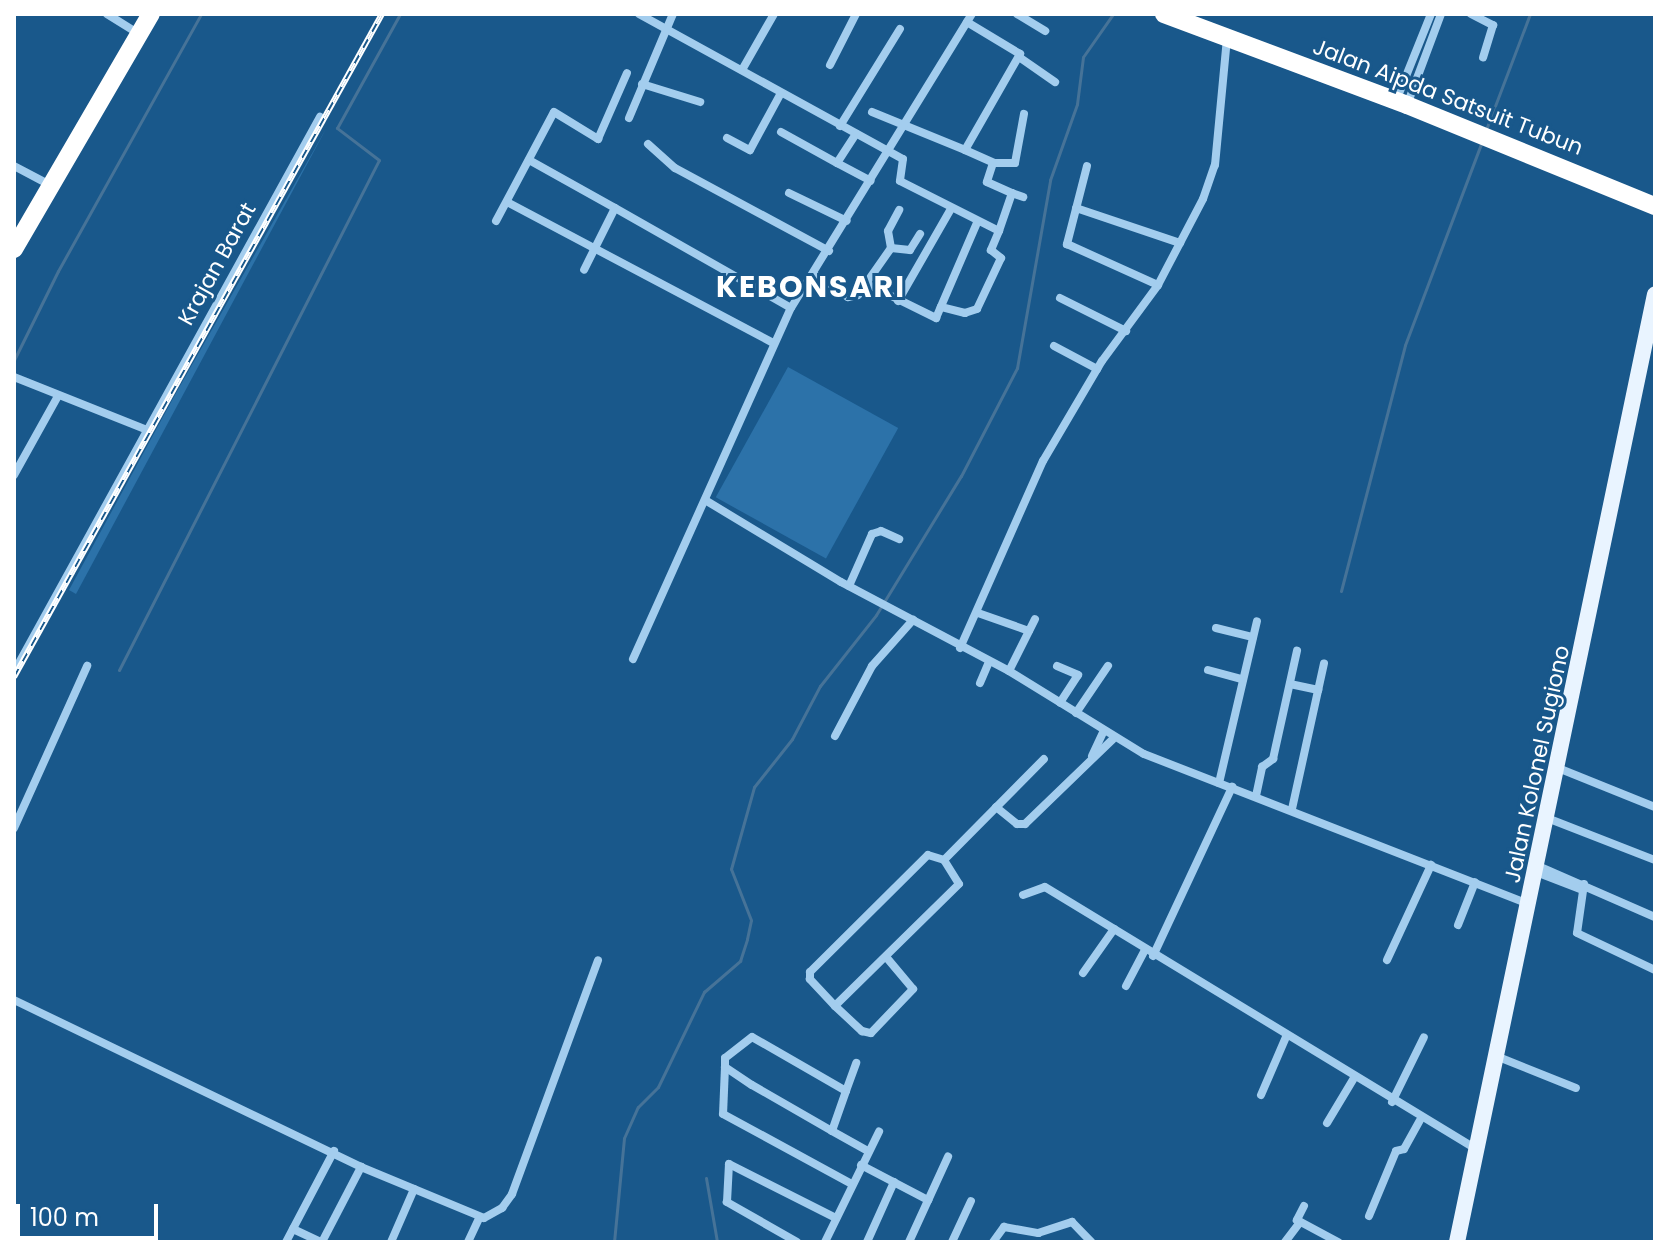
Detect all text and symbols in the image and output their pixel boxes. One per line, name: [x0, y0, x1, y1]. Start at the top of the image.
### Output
street label: Jalan Aipda Satsuit Tubun: [1309, 33, 1587, 161]
street label: Krajan Barat: [172, 198, 262, 330]
district label: KEBONSARI: [716, 269, 906, 305]
street label: Jalan Kolonel Sugiono: [1499, 643, 1575, 885]
scale bar: [20, 1188, 162, 1238]
text: 100 m: [30, 1201, 99, 1234]

